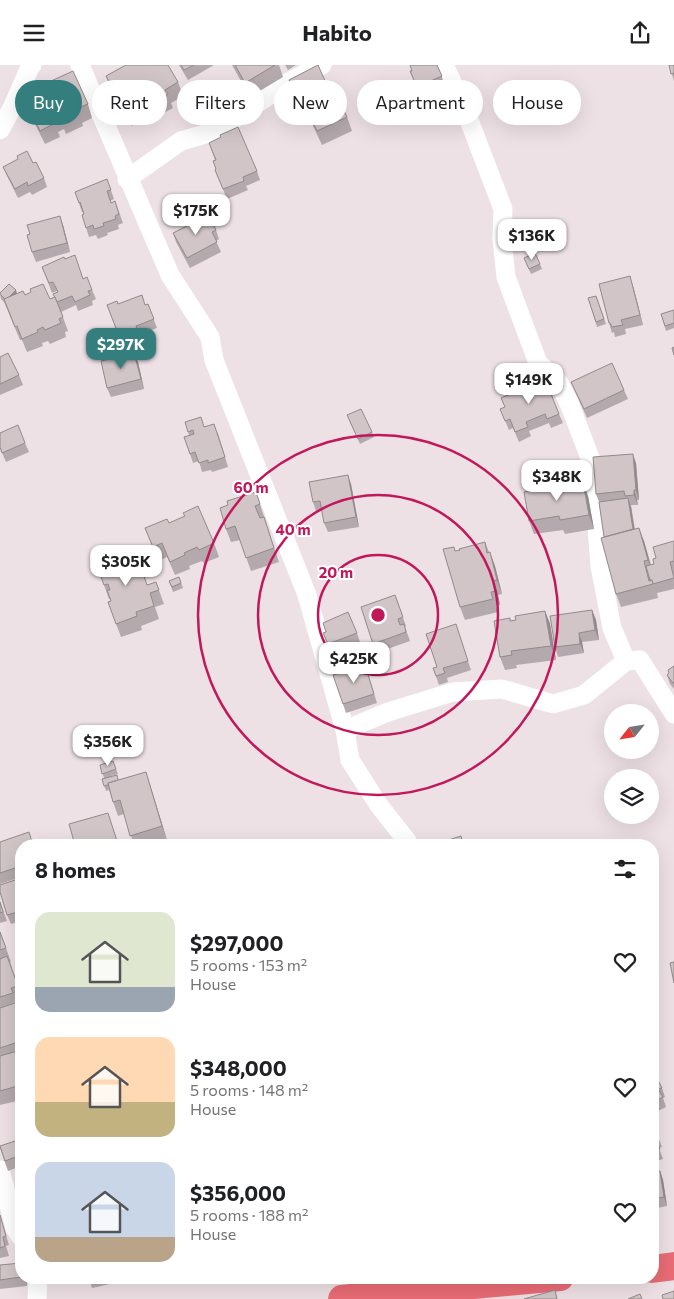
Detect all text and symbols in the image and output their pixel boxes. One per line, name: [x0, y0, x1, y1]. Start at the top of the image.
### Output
icon: menu: [20, 19, 48, 47]
text: Habito: [302, 19, 372, 46]
icon: share: [626, 19, 654, 47]
chip: Buy: [15, 80, 82, 125]
chip: Rent: [92, 80, 167, 125]
chip: Filters: [177, 80, 264, 125]
chip: New: [274, 80, 347, 125]
chip: Apartment: [357, 80, 483, 125]
chip: House: [493, 80, 581, 125]
pin: $175K: [161, 193, 231, 236]
text: $175K: [173, 200, 219, 219]
pin: $136K: [497, 219, 567, 261]
text: $136K: [509, 225, 555, 244]
pin: $297K: [86, 327, 156, 370]
text: $297K: [97, 334, 145, 353]
pin: $149K: [494, 363, 564, 405]
text: $149K: [505, 369, 553, 388]
pin: $348K: [522, 459, 592, 502]
text: $348K: [532, 466, 582, 485]
text: 60 m: [233, 478, 269, 496]
text: 40 m: [275, 520, 311, 538]
pin: $305K: [91, 545, 161, 587]
text: $305K: [101, 551, 151, 570]
text: 20 m: [319, 563, 353, 581]
centre of rings: [369, 606, 387, 624]
pin: $425K: [319, 641, 389, 684]
text: $425K: [330, 648, 378, 667]
north arrow: [604, 704, 659, 759]
map controls: [604, 704, 659, 824]
pin: $356K: [73, 725, 143, 767]
text: $356K: [84, 731, 132, 750]
button: layers: [604, 769, 659, 824]
icon: filters: [611, 855, 639, 883]
text: 8 homes: [35, 857, 116, 882]
text: $297,000: [190, 930, 283, 955]
icon: home: [75, 932, 135, 992]
icon: heart: [611, 948, 639, 976]
text: 5 rooms · 153 m²: [190, 955, 307, 974]
text: House: [190, 974, 236, 993]
text: $348,000: [190, 1055, 287, 1080]
icon: home: [75, 1057, 135, 1117]
icon: heart: [611, 1073, 639, 1101]
text: 5 rooms · 148 m²: [190, 1080, 308, 1099]
text: House: [190, 1099, 236, 1118]
text: $356,000: [190, 1180, 286, 1205]
icon: home: [75, 1182, 135, 1242]
icon: heart: [611, 1198, 639, 1226]
text: 5 rooms · 188 m²: [190, 1205, 308, 1224]
text: House: [190, 1224, 236, 1243]

